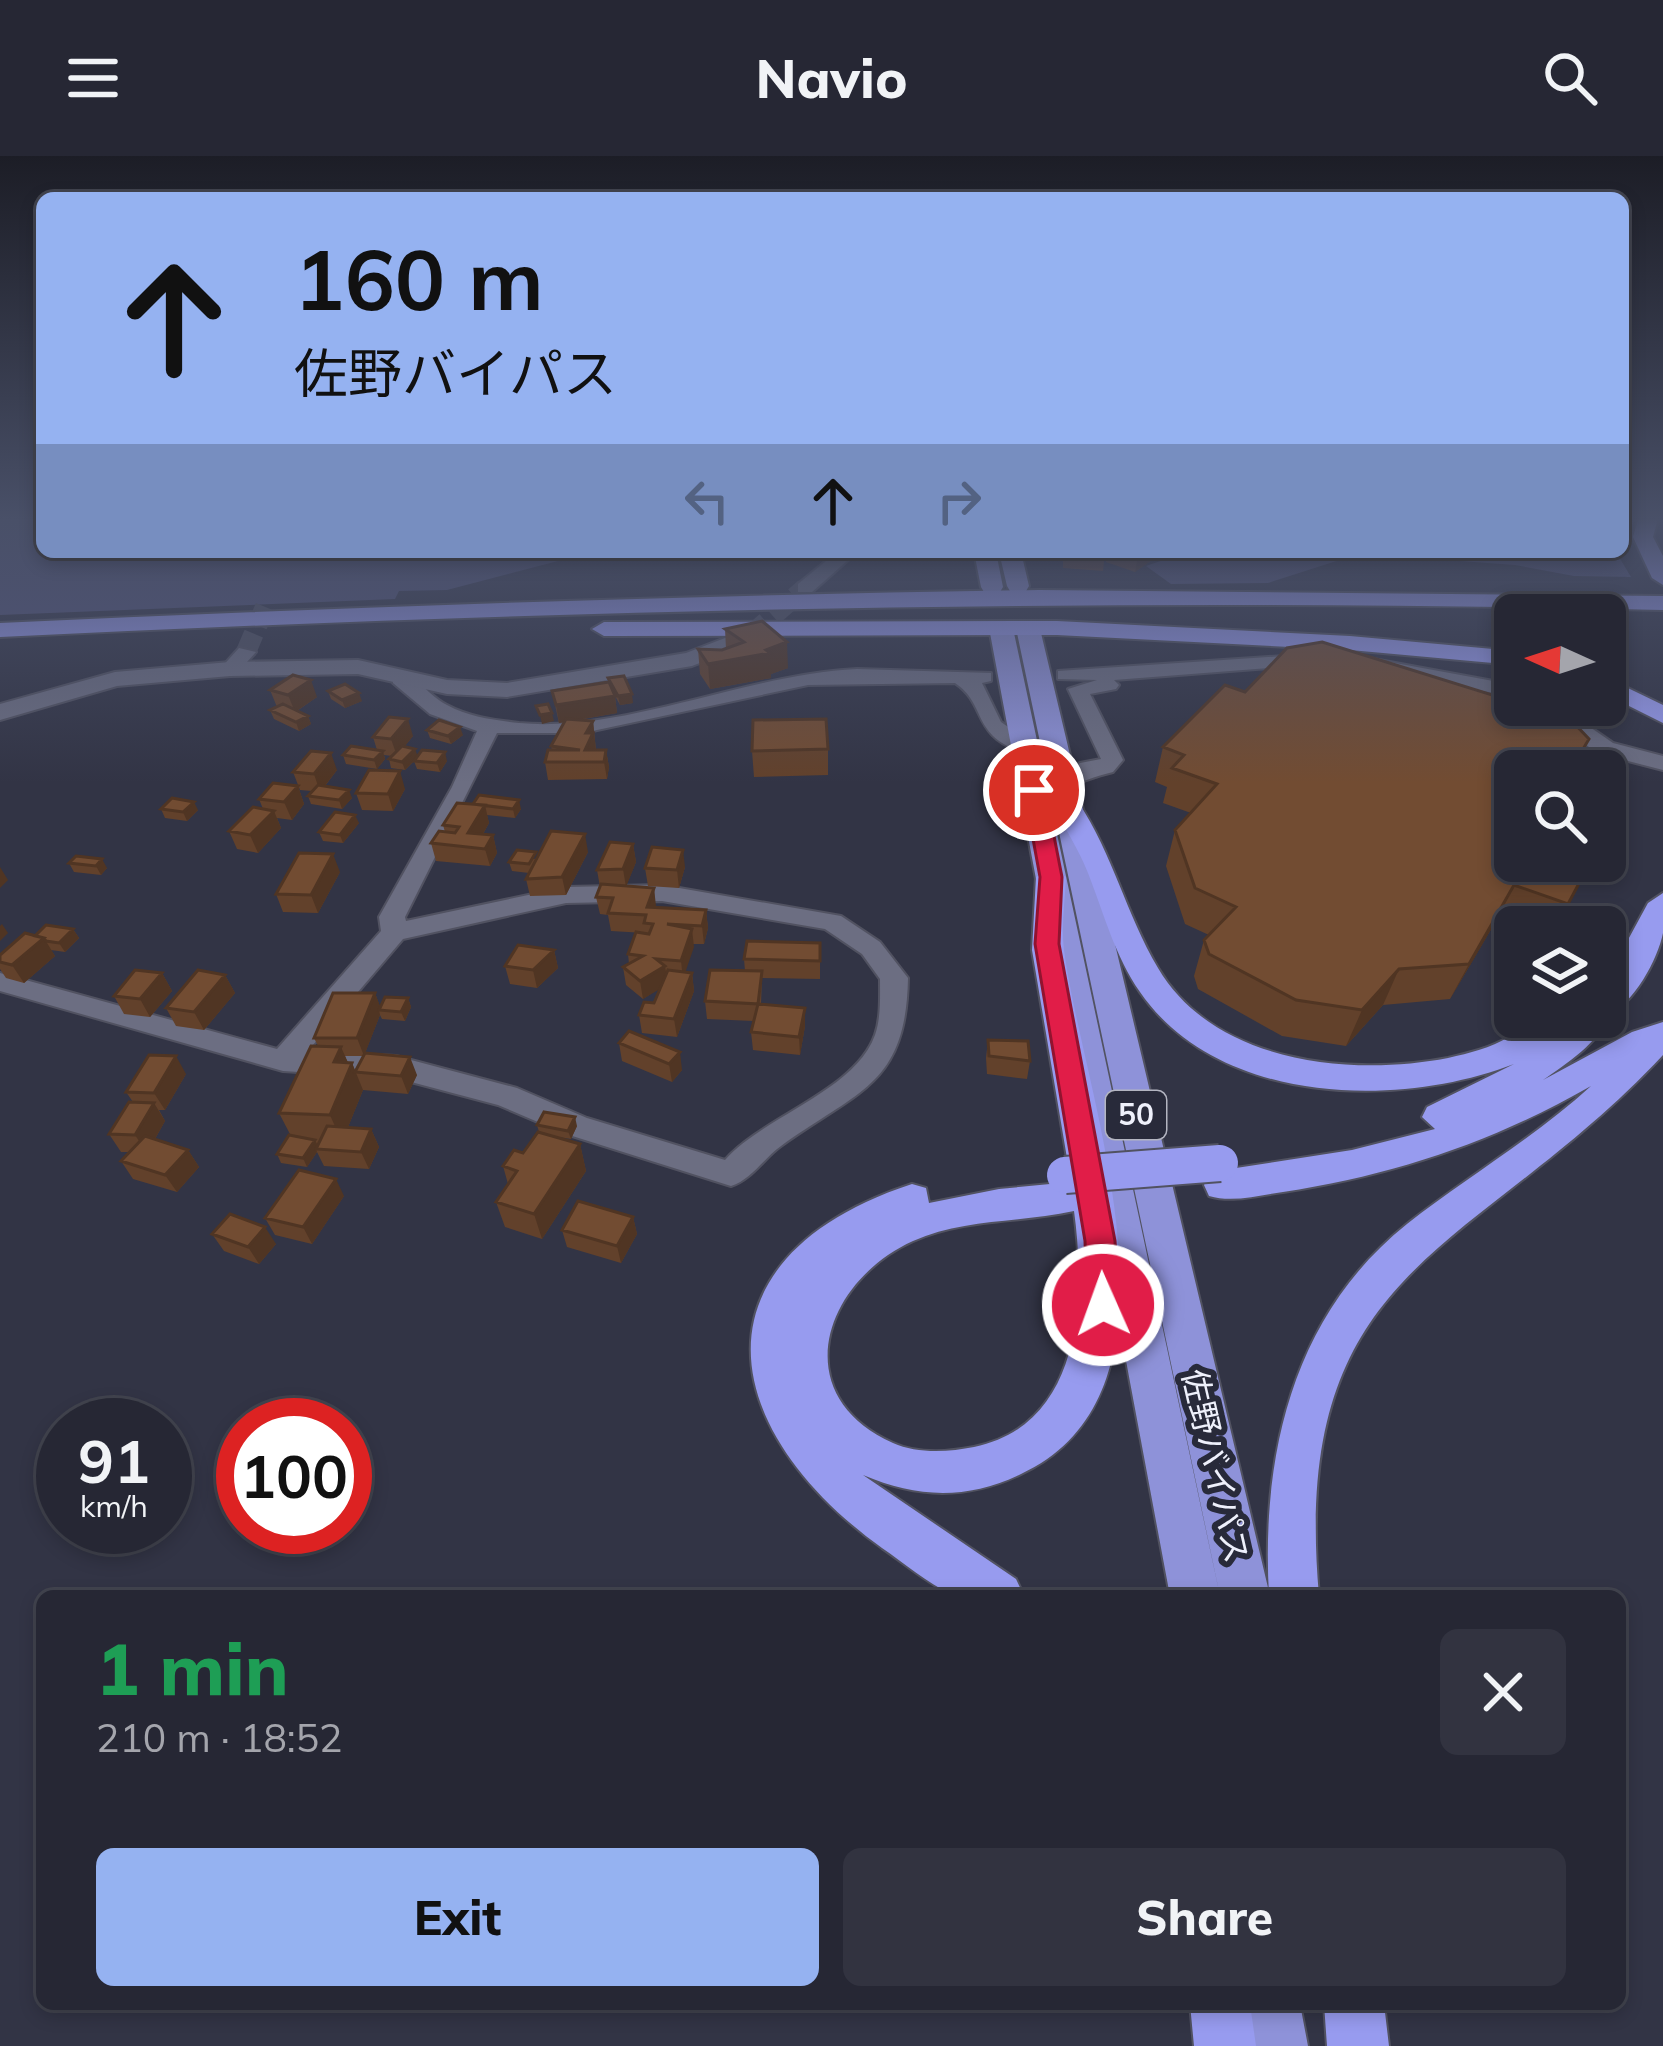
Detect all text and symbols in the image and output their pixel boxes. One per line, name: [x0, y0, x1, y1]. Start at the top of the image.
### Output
text: Navio: [755, 44, 908, 112]
icon: menu: [60, 45, 126, 111]
icon: search: [1537, 45, 1603, 111]
text: 160 m: [294, 226, 544, 331]
icon: ahead: [96, 240, 252, 396]
text: 佐野バイパス: [294, 339, 617, 407]
icon: left: [674, 468, 740, 534]
icon: ahead: [800, 468, 866, 534]
icon: right: [926, 468, 992, 534]
north arrow: [1494, 594, 1626, 726]
map controls: [1494, 594, 1626, 1038]
pin: [983, 739, 1085, 841]
button: search: [1494, 750, 1626, 882]
icon: arrive: [1001, 757, 1067, 823]
button: layers: [1494, 906, 1626, 1038]
road number: 50: [1106, 1091, 1166, 1139]
position arrow: [1040, 1242, 1166, 1368]
street label: 佐野バイパス: [1174, 1365, 1259, 1567]
speed limit sign: 100: [216, 1398, 372, 1554]
text: 91: [78, 1423, 150, 1498]
text: km/h: [80, 1487, 148, 1525]
text: 1 min: [96, 1623, 289, 1713]
button: close: [1440, 1629, 1566, 1755]
text: 210 m · 18:52: [96, 1713, 342, 1762]
button: Exit: [96, 1848, 819, 1986]
button: Share: [843, 1848, 1566, 1986]

